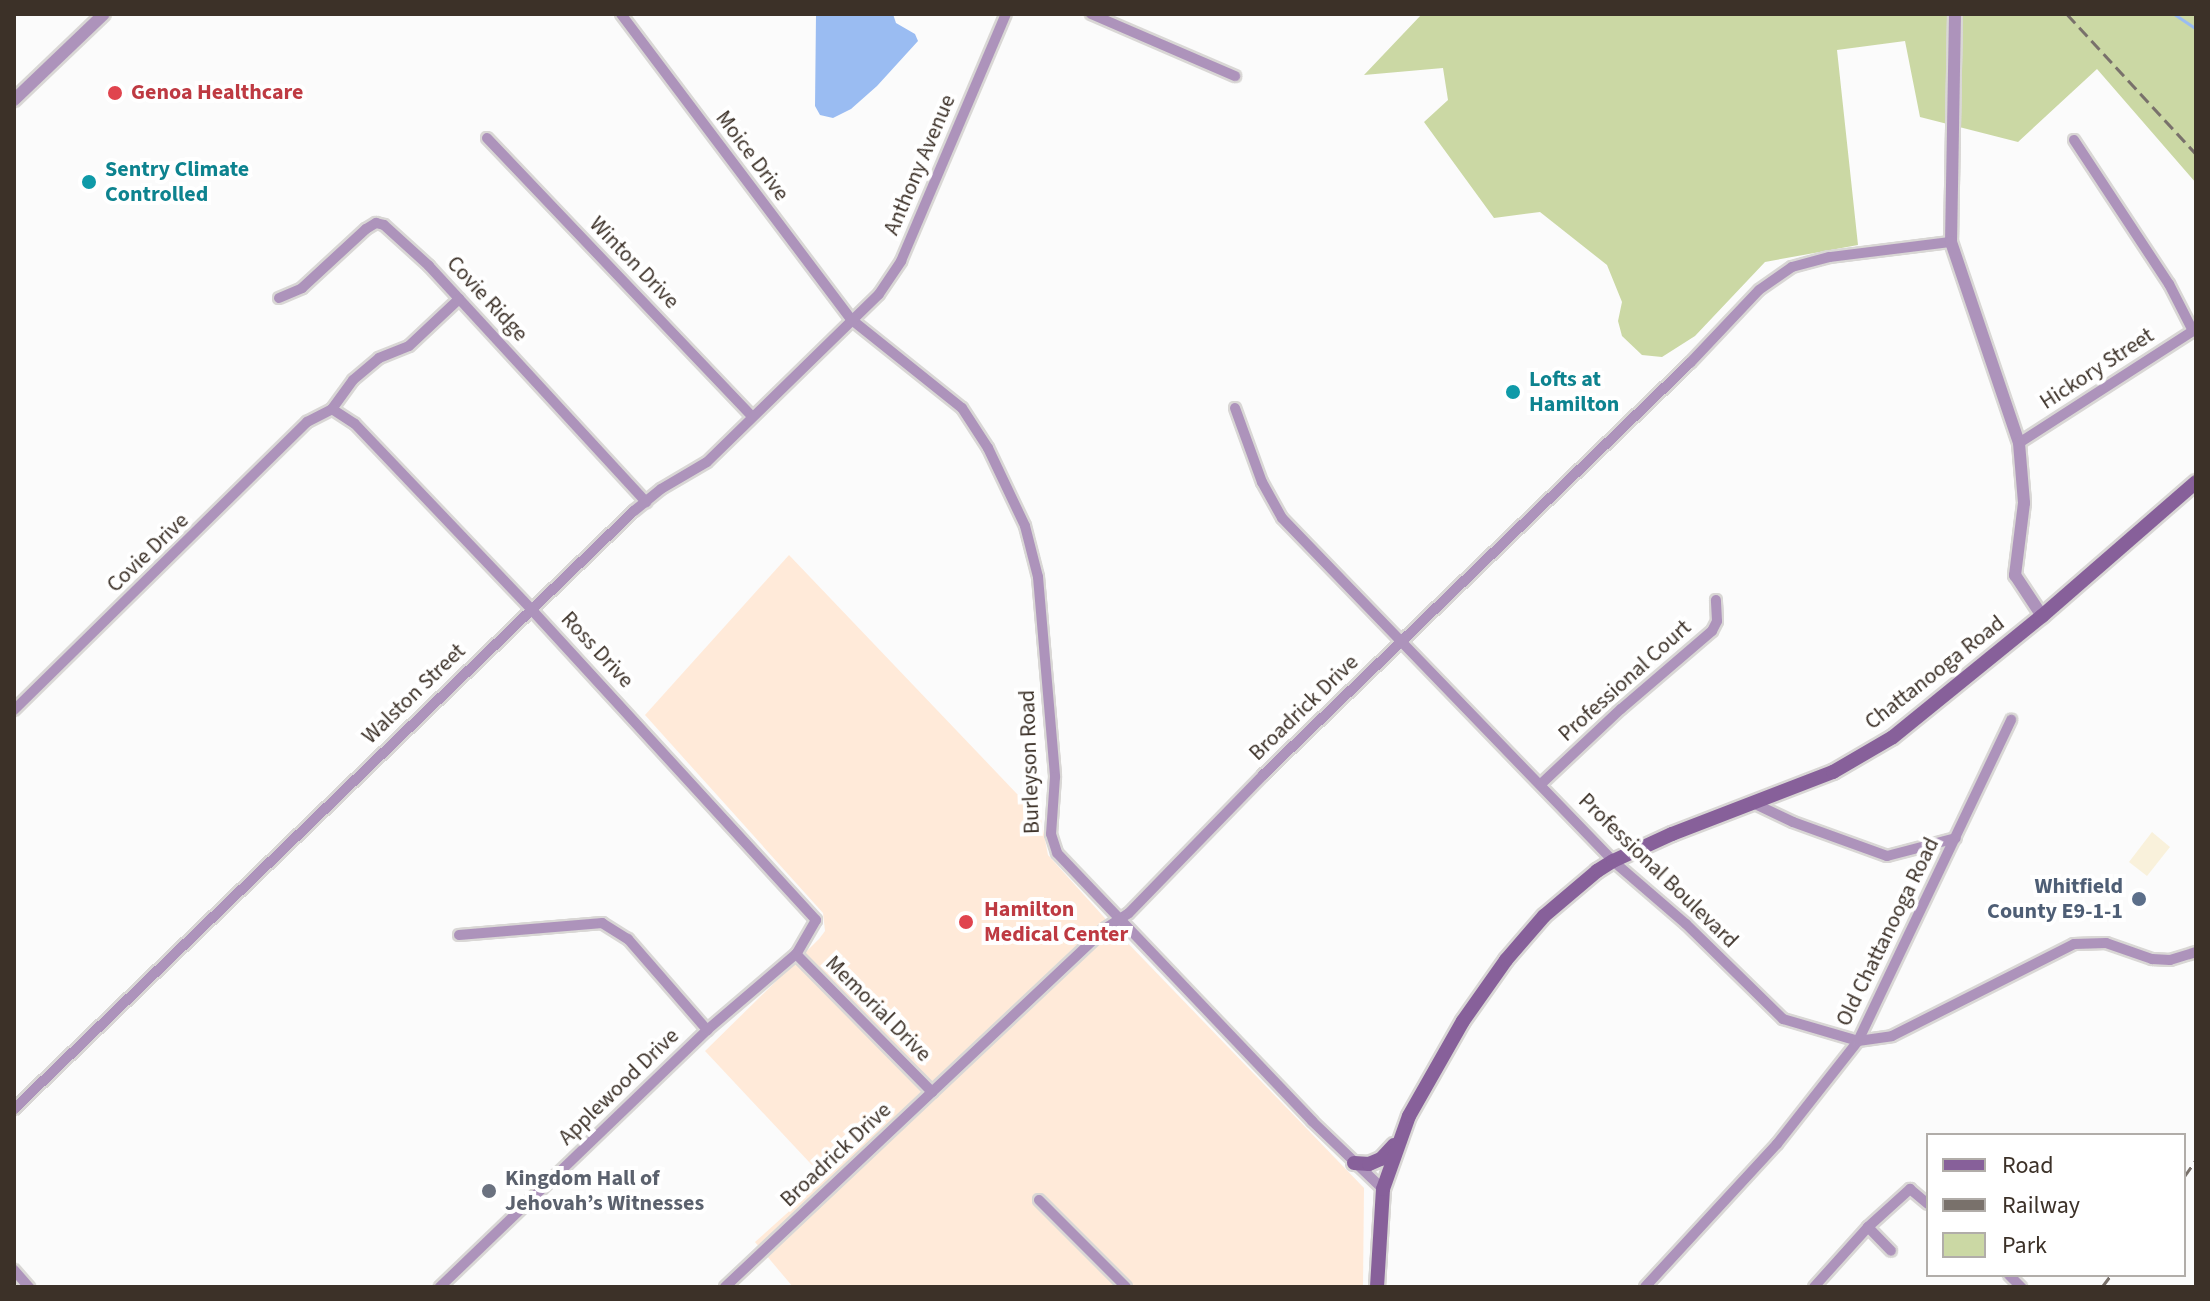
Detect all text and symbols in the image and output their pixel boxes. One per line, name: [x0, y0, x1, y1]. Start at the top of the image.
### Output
place label: Genoa Healthcare: [131, 80, 303, 106]
marker: Genoa Healthcare: [106, 84, 124, 102]
street label: Anthony Avenue: [879, 91, 961, 239]
street label: Moice Drive: [710, 106, 794, 206]
place label: Sentry Climate Controlled: [105, 156, 249, 208]
marker: Sentry Climate Controlled: [80, 173, 98, 191]
street label: Winton Drive: [584, 211, 684, 315]
street label: Covie Ridge: [441, 251, 533, 347]
street label: Hickory Street: [2035, 322, 2159, 416]
place label: Lofts at Hamilton: [1529, 366, 1619, 418]
marker: Lofts at Hamilton: [1504, 383, 1522, 401]
street label: Covie Drive: [102, 508, 194, 598]
street label: Ross Drive: [555, 606, 639, 694]
street label: Chattanooga Road: [1860, 610, 2010, 736]
street label: Professional Court: [1553, 615, 1697, 747]
street label: Walston Street: [357, 638, 471, 750]
street label: Broadrick Drive: [1244, 649, 1364, 767]
street label: Burleyson Road: [1014, 689, 1046, 835]
street label: Professional Boulevard: [1573, 788, 1743, 954]
street label: Old Chattanooga Road: [1831, 833, 1945, 1031]
place label: Whitfield County E9-1-1: [1987, 873, 2123, 924]
marker: Whitfield County E9-1-1: [2130, 890, 2148, 908]
place label: Hamilton Medical Center: [984, 896, 1128, 948]
marker: Hamilton Medical Center: [955, 911, 977, 933]
street label: Memorial Drive: [820, 951, 936, 1067]
street label: Applewood Drive: [553, 1023, 685, 1151]
street label: Broadrick Drive: [775, 1097, 897, 1213]
legend: [1926, 1133, 2186, 1277]
text: Road: [2002, 1148, 2054, 1183]
place label: Kingdom Hall of Jehovah’s Witnesses: [505, 1165, 704, 1216]
marker: Kingdom Hall of Jehovah’s Witnesses: [480, 1182, 498, 1200]
text: Railway: [2002, 1188, 2080, 1223]
text: Park: [2002, 1228, 2047, 1263]

